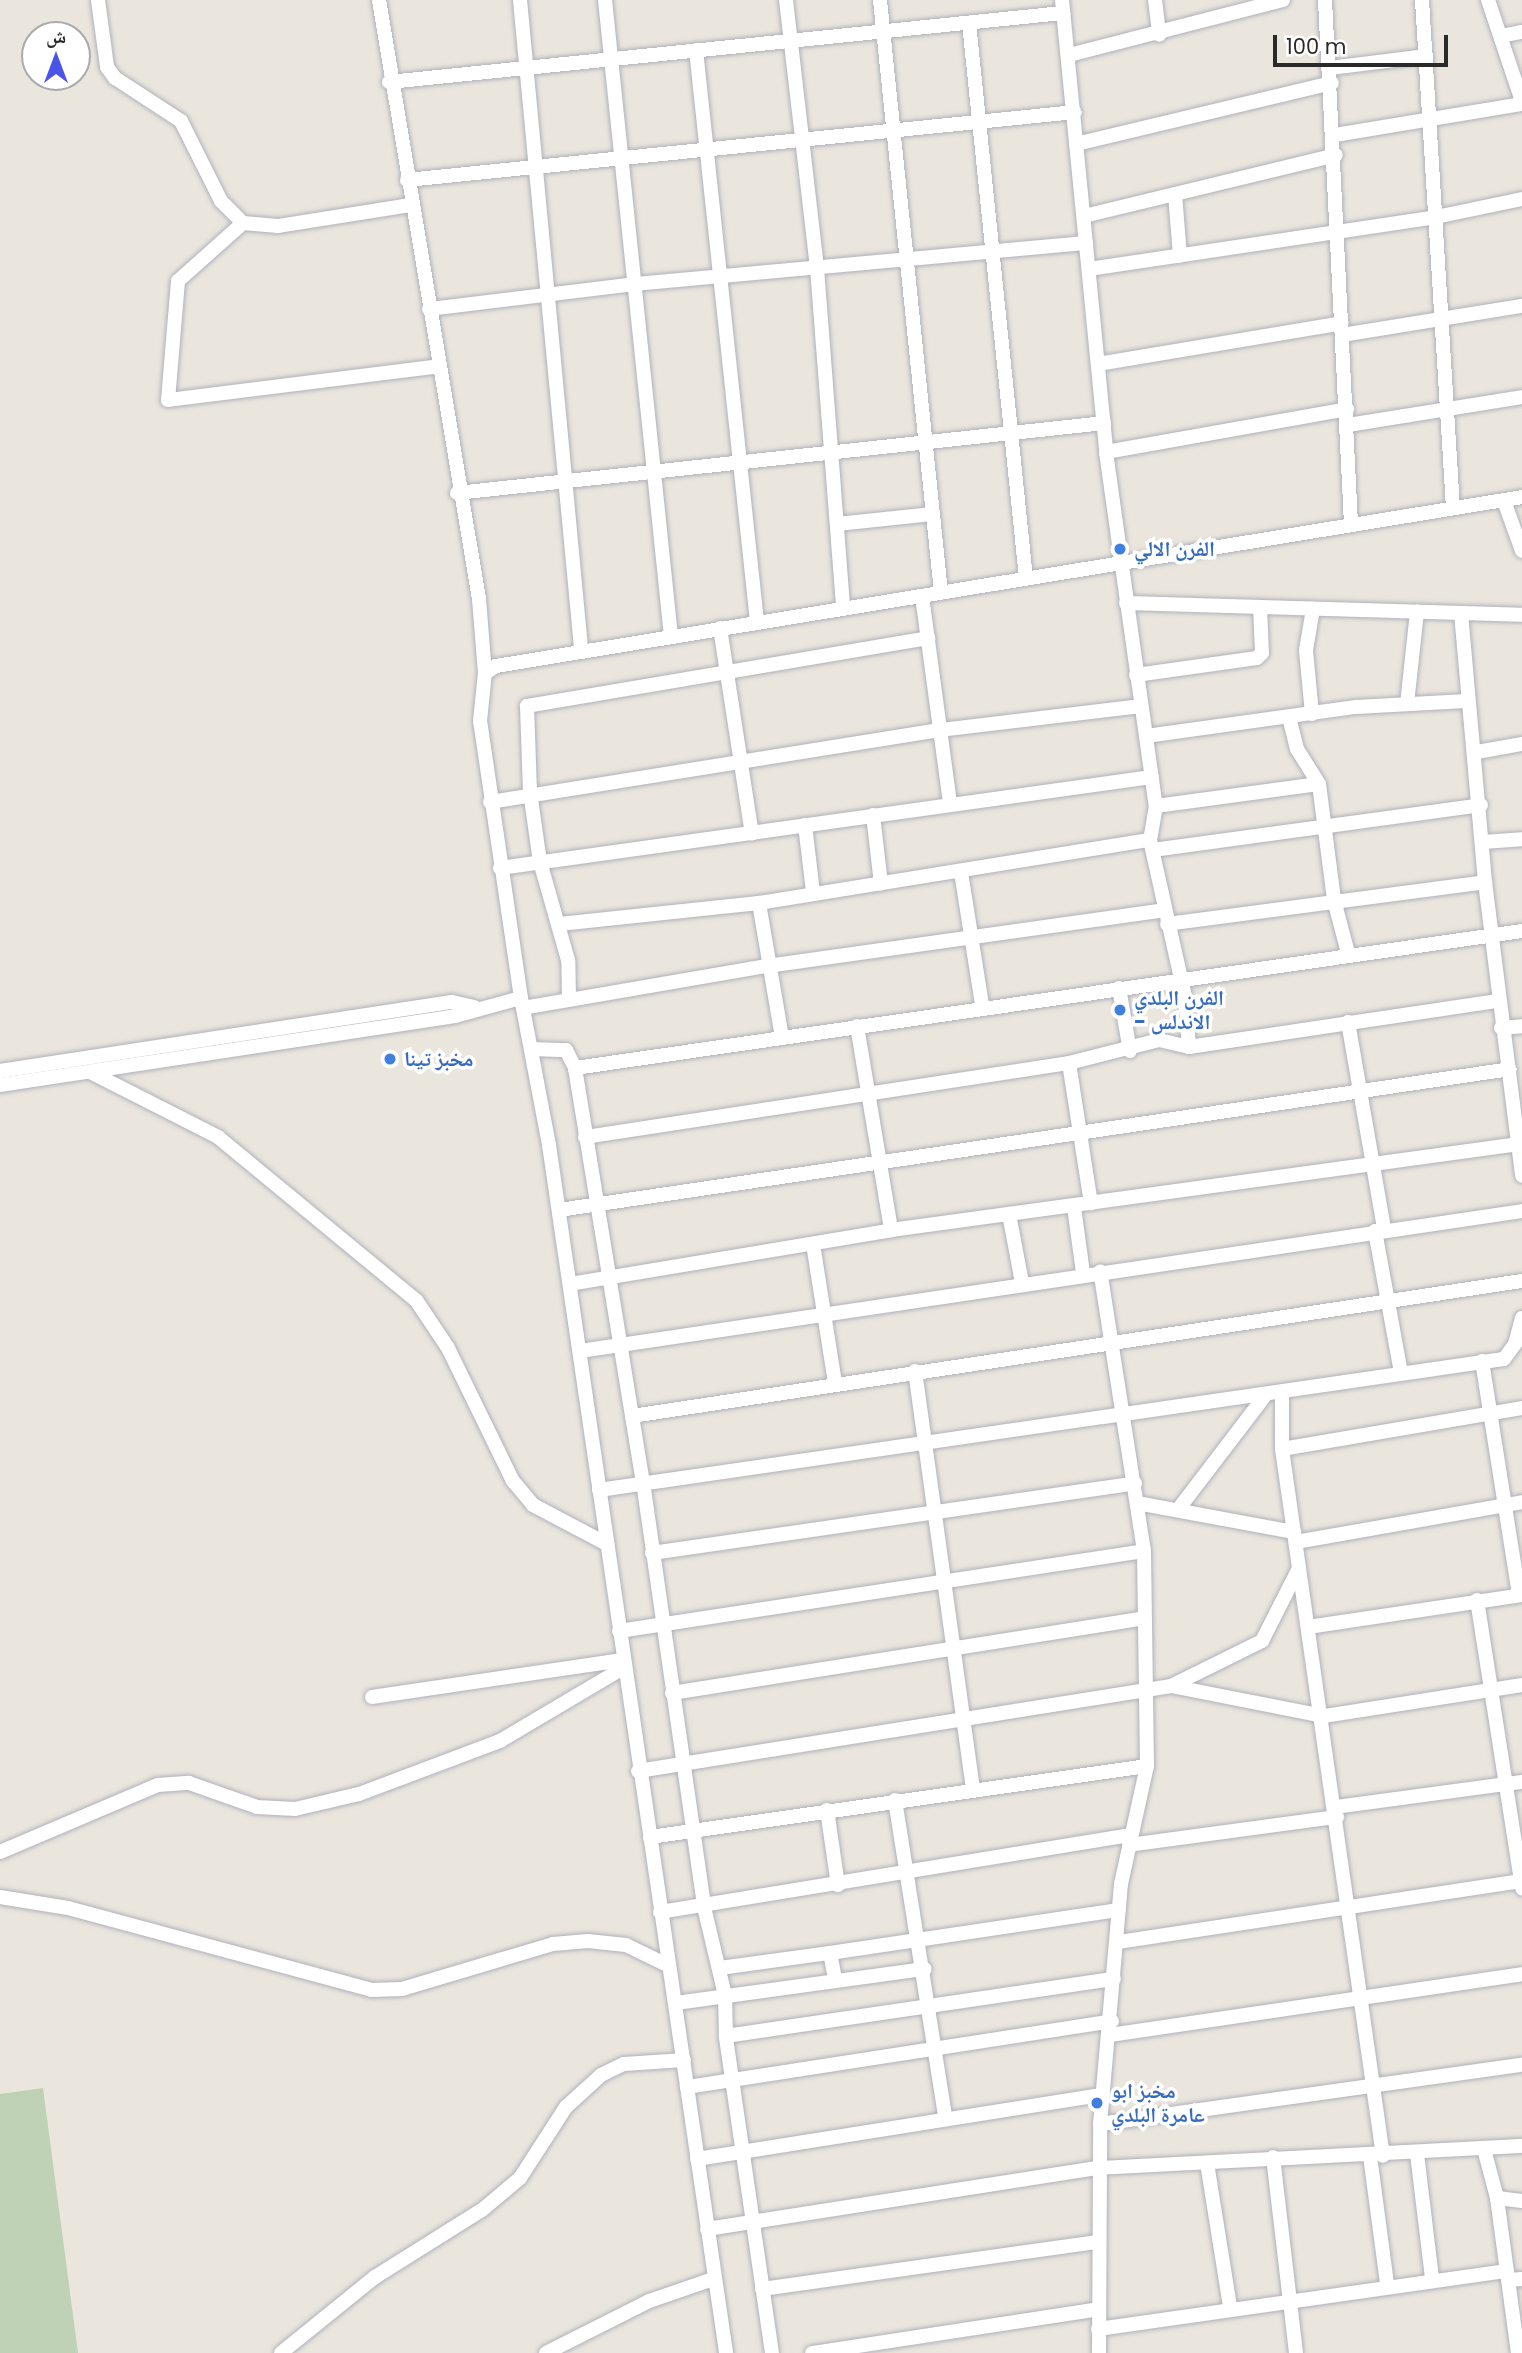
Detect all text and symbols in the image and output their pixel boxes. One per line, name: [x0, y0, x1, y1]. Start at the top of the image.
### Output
north arrow: [21, 21, 91, 91]
scale bar: [1277, 21, 1452, 65]
text: ش: [46, 23, 66, 50]
text: 100 m: [1286, 32, 1346, 61]
place label: الفرن الالي: [1134, 536, 1215, 562]
marker: الفرن الالي: [1112, 541, 1128, 557]
place label: الفرن البلدي - الاندلس: [1134, 985, 1224, 1035]
marker: الفرن البلدي - الاندلس: [1112, 1002, 1128, 1018]
place label: مخبز تينا: [404, 1046, 474, 1072]
marker: مخبز تينا: [382, 1051, 398, 1067]
place label: مخبز ابو عامرة البلدي: [1111, 2078, 1205, 2128]
marker: مخبز ابو عامرة البلدي: [1089, 2095, 1105, 2111]

